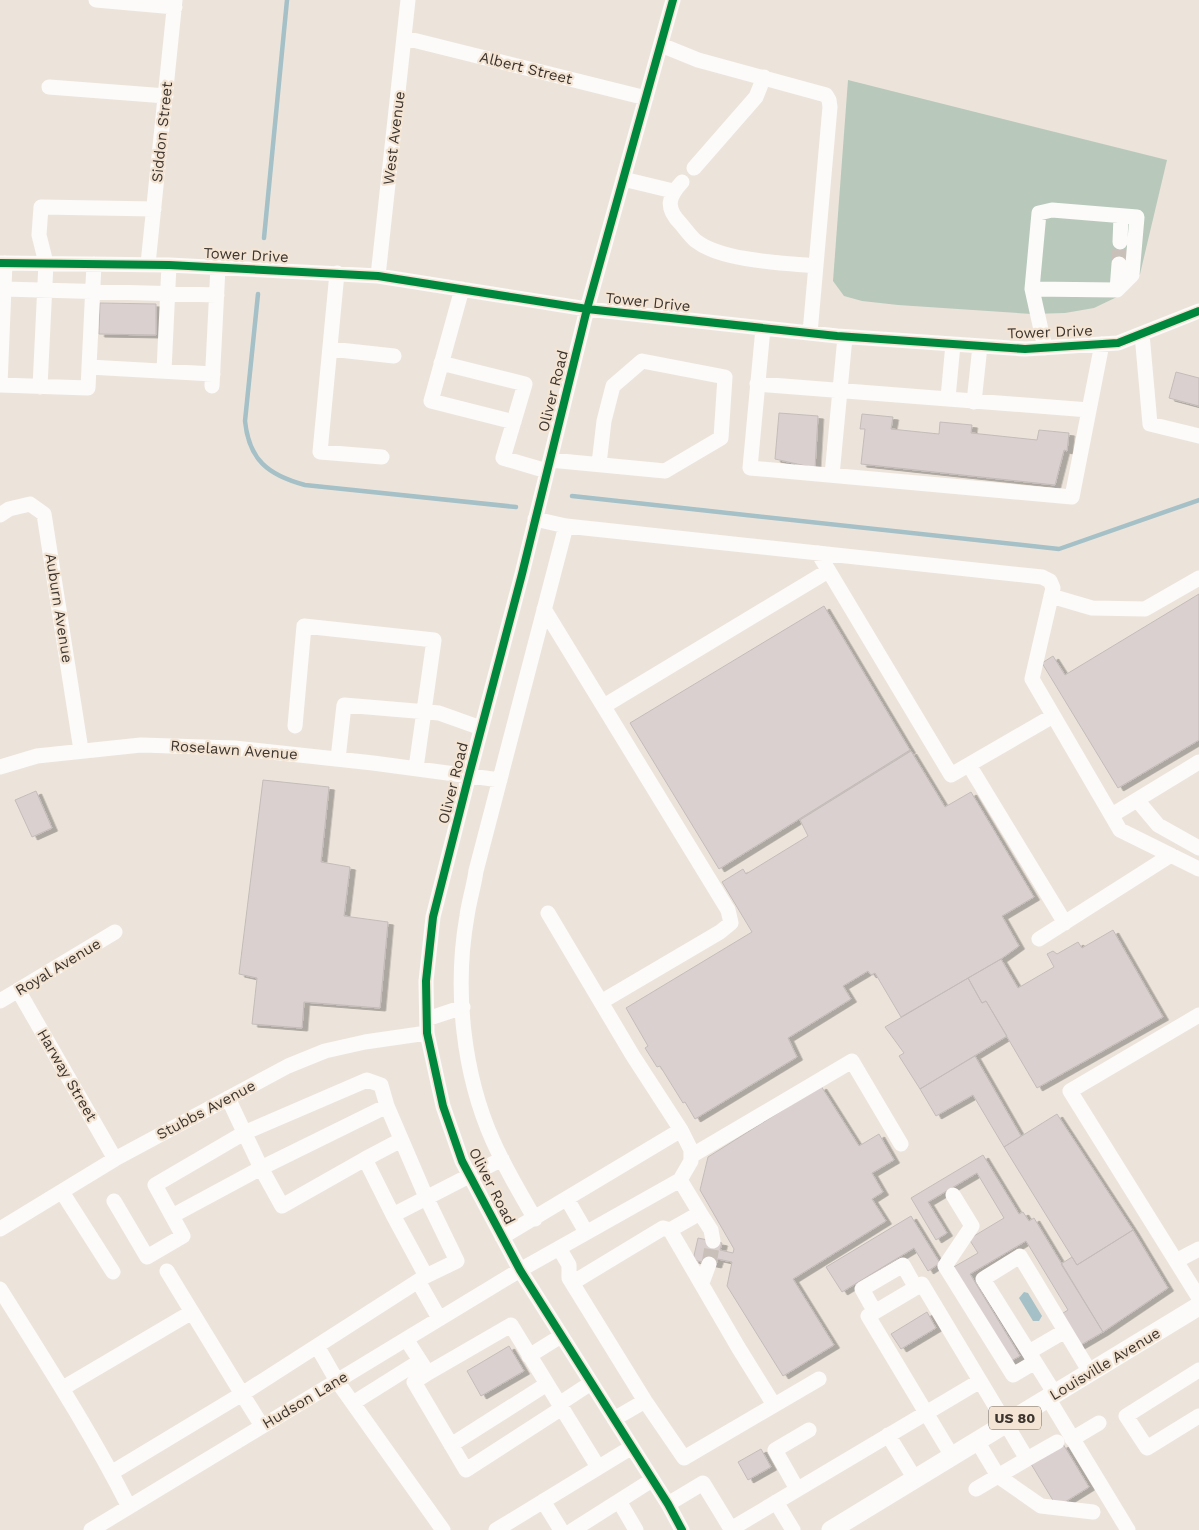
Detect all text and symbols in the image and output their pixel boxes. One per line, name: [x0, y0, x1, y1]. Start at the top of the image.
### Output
street label: Albert Street: [478, 48, 575, 88]
street label: Siddon Street: [148, 80, 176, 183]
street label: West Avenue: [379, 90, 409, 186]
street label: Tower Drive: [203, 244, 289, 266]
street label: Tower Drive: [605, 289, 691, 315]
street label: Tower Drive: [1007, 322, 1093, 342]
street label: Oliver Road: [534, 348, 572, 434]
street label: Auburn Avenue: [41, 552, 77, 664]
street label: Roselawn Avenue: [170, 737, 298, 763]
street label: Oliver Road: [434, 740, 472, 826]
street label: Royal Avenue: [12, 935, 104, 999]
street label: Harway Street: [33, 1026, 101, 1125]
street label: Stubbs Avenue: [153, 1076, 259, 1144]
street label: Oliver Road: [465, 1145, 519, 1227]
street label: Louisville Avenue: [1046, 1324, 1164, 1404]
street label: Hudson Lane: [259, 1367, 351, 1433]
road number: US 80: [989, 1406, 1041, 1430]

